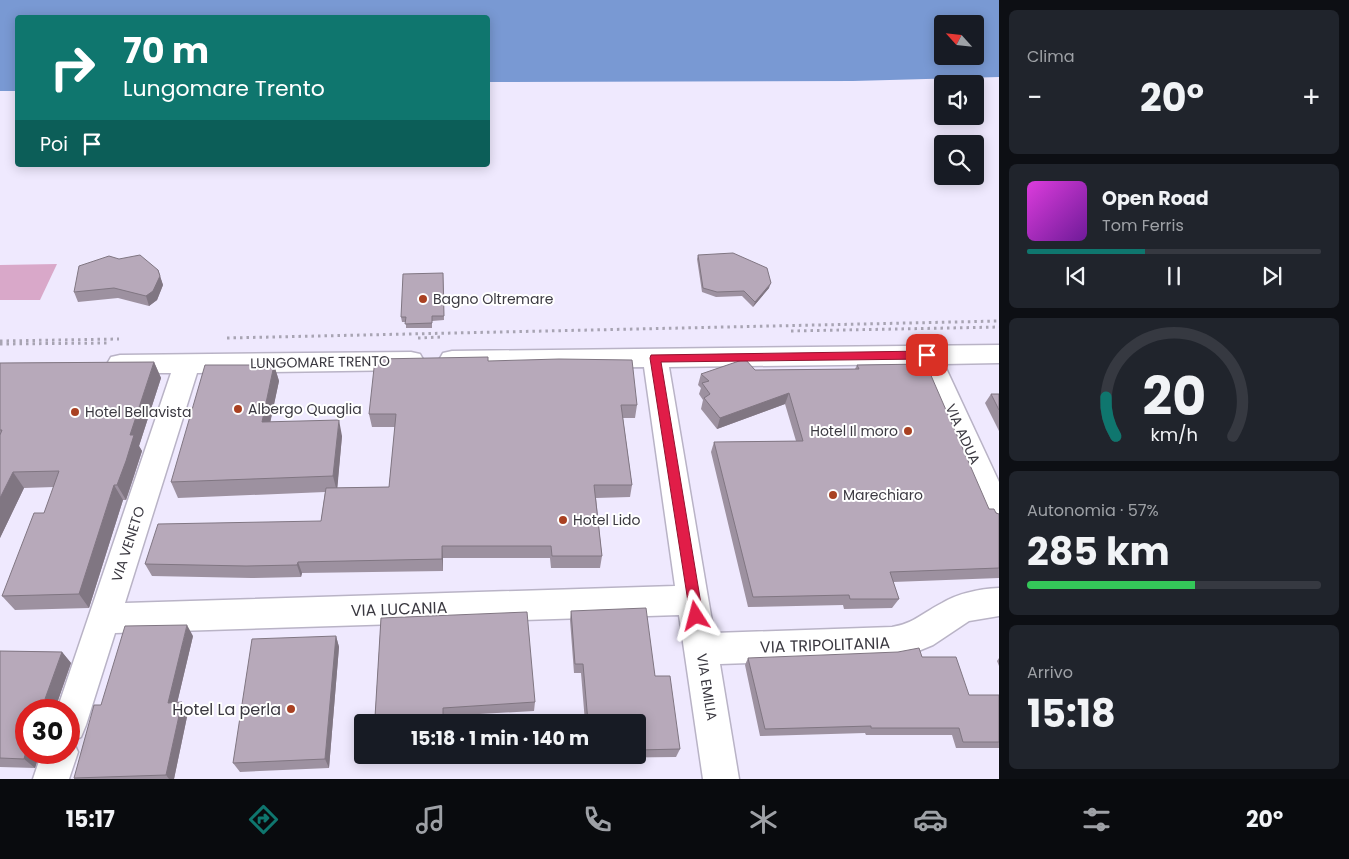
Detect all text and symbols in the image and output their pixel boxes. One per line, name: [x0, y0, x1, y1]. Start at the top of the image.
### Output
north arrow: [934, 15, 984, 65]
map controls: [934, 15, 984, 185]
text: 70 m: [123, 26, 209, 75]
icon: right: [40, 35, 105, 100]
text: Clima: [1027, 45, 1075, 68]
text: 20°: [1140, 71, 1204, 124]
text: Lungomare Trento: [123, 73, 325, 104]
button: sound: [934, 75, 984, 125]
text: −: [1027, 78, 1042, 117]
text: +: [1302, 78, 1321, 117]
icon: arrive: [78, 130, 106, 158]
text: Poi: [40, 131, 68, 158]
button: search: [934, 135, 984, 185]
text: Open Road: [1102, 185, 1209, 212]
text: Tom Ferris: [1102, 214, 1184, 237]
icon: previous: [1062, 262, 1090, 290]
icon: pause: [1160, 262, 1188, 290]
icon: next: [1258, 262, 1286, 290]
place label: Bagno Oltremare: [433, 289, 554, 309]
marker: Bagno Oltremare: [417, 293, 429, 305]
pin: [906, 334, 948, 376]
icon: arrive: [913, 341, 941, 369]
street label: LUNGOMARE TRENTO: [250, 351, 390, 373]
text: 20: [1142, 360, 1206, 433]
place label: Albergo Quaglia: [248, 399, 362, 419]
street label: VIA ADUA: [941, 401, 985, 467]
place label: Hotel Bellavista: [85, 402, 191, 422]
marker: Albergo Quaglia: [232, 403, 244, 415]
marker: Hotel Bellavista: [69, 406, 81, 418]
place label: Hotel Il moro: [810, 421, 898, 441]
text: km/h: [1150, 422, 1198, 447]
marker: Hotel Il moro: [902, 425, 914, 437]
place label: Marechiaro: [843, 485, 923, 505]
marker: Marechiaro: [827, 489, 839, 501]
text: Autonomia · 57%: [1027, 499, 1159, 522]
street label: VIA VENETO: [106, 504, 150, 584]
place label: Hotel Lido: [573, 510, 641, 530]
marker: Hotel Lido: [557, 514, 569, 526]
text: 285 km: [1027, 525, 1170, 578]
position arrow: [669, 589, 721, 641]
street label: VIA LUCANIA: [350, 596, 448, 622]
street label: VIA TRIPOLITANIA: [760, 631, 891, 659]
street label: VIA EMILIA: [692, 652, 722, 722]
text: Arrivo: [1027, 661, 1073, 684]
text: 15:18: [1027, 687, 1116, 740]
place label: Hotel La perla: [172, 698, 281, 721]
speed limit sign: 30: [15, 699, 80, 764]
marker: Hotel La perla: [285, 703, 297, 715]
text: 15:18 · 1 min · 140 m: [411, 725, 589, 752]
icon: directions: [246, 802, 281, 837]
icon: music: [413, 802, 448, 837]
icon: phone: [580, 802, 615, 837]
icon: climate: [746, 802, 781, 837]
icon: car: [913, 802, 948, 837]
icon: filters: [1079, 802, 1114, 837]
text: 15:17: [66, 804, 115, 835]
text: 20°: [1246, 804, 1283, 835]

